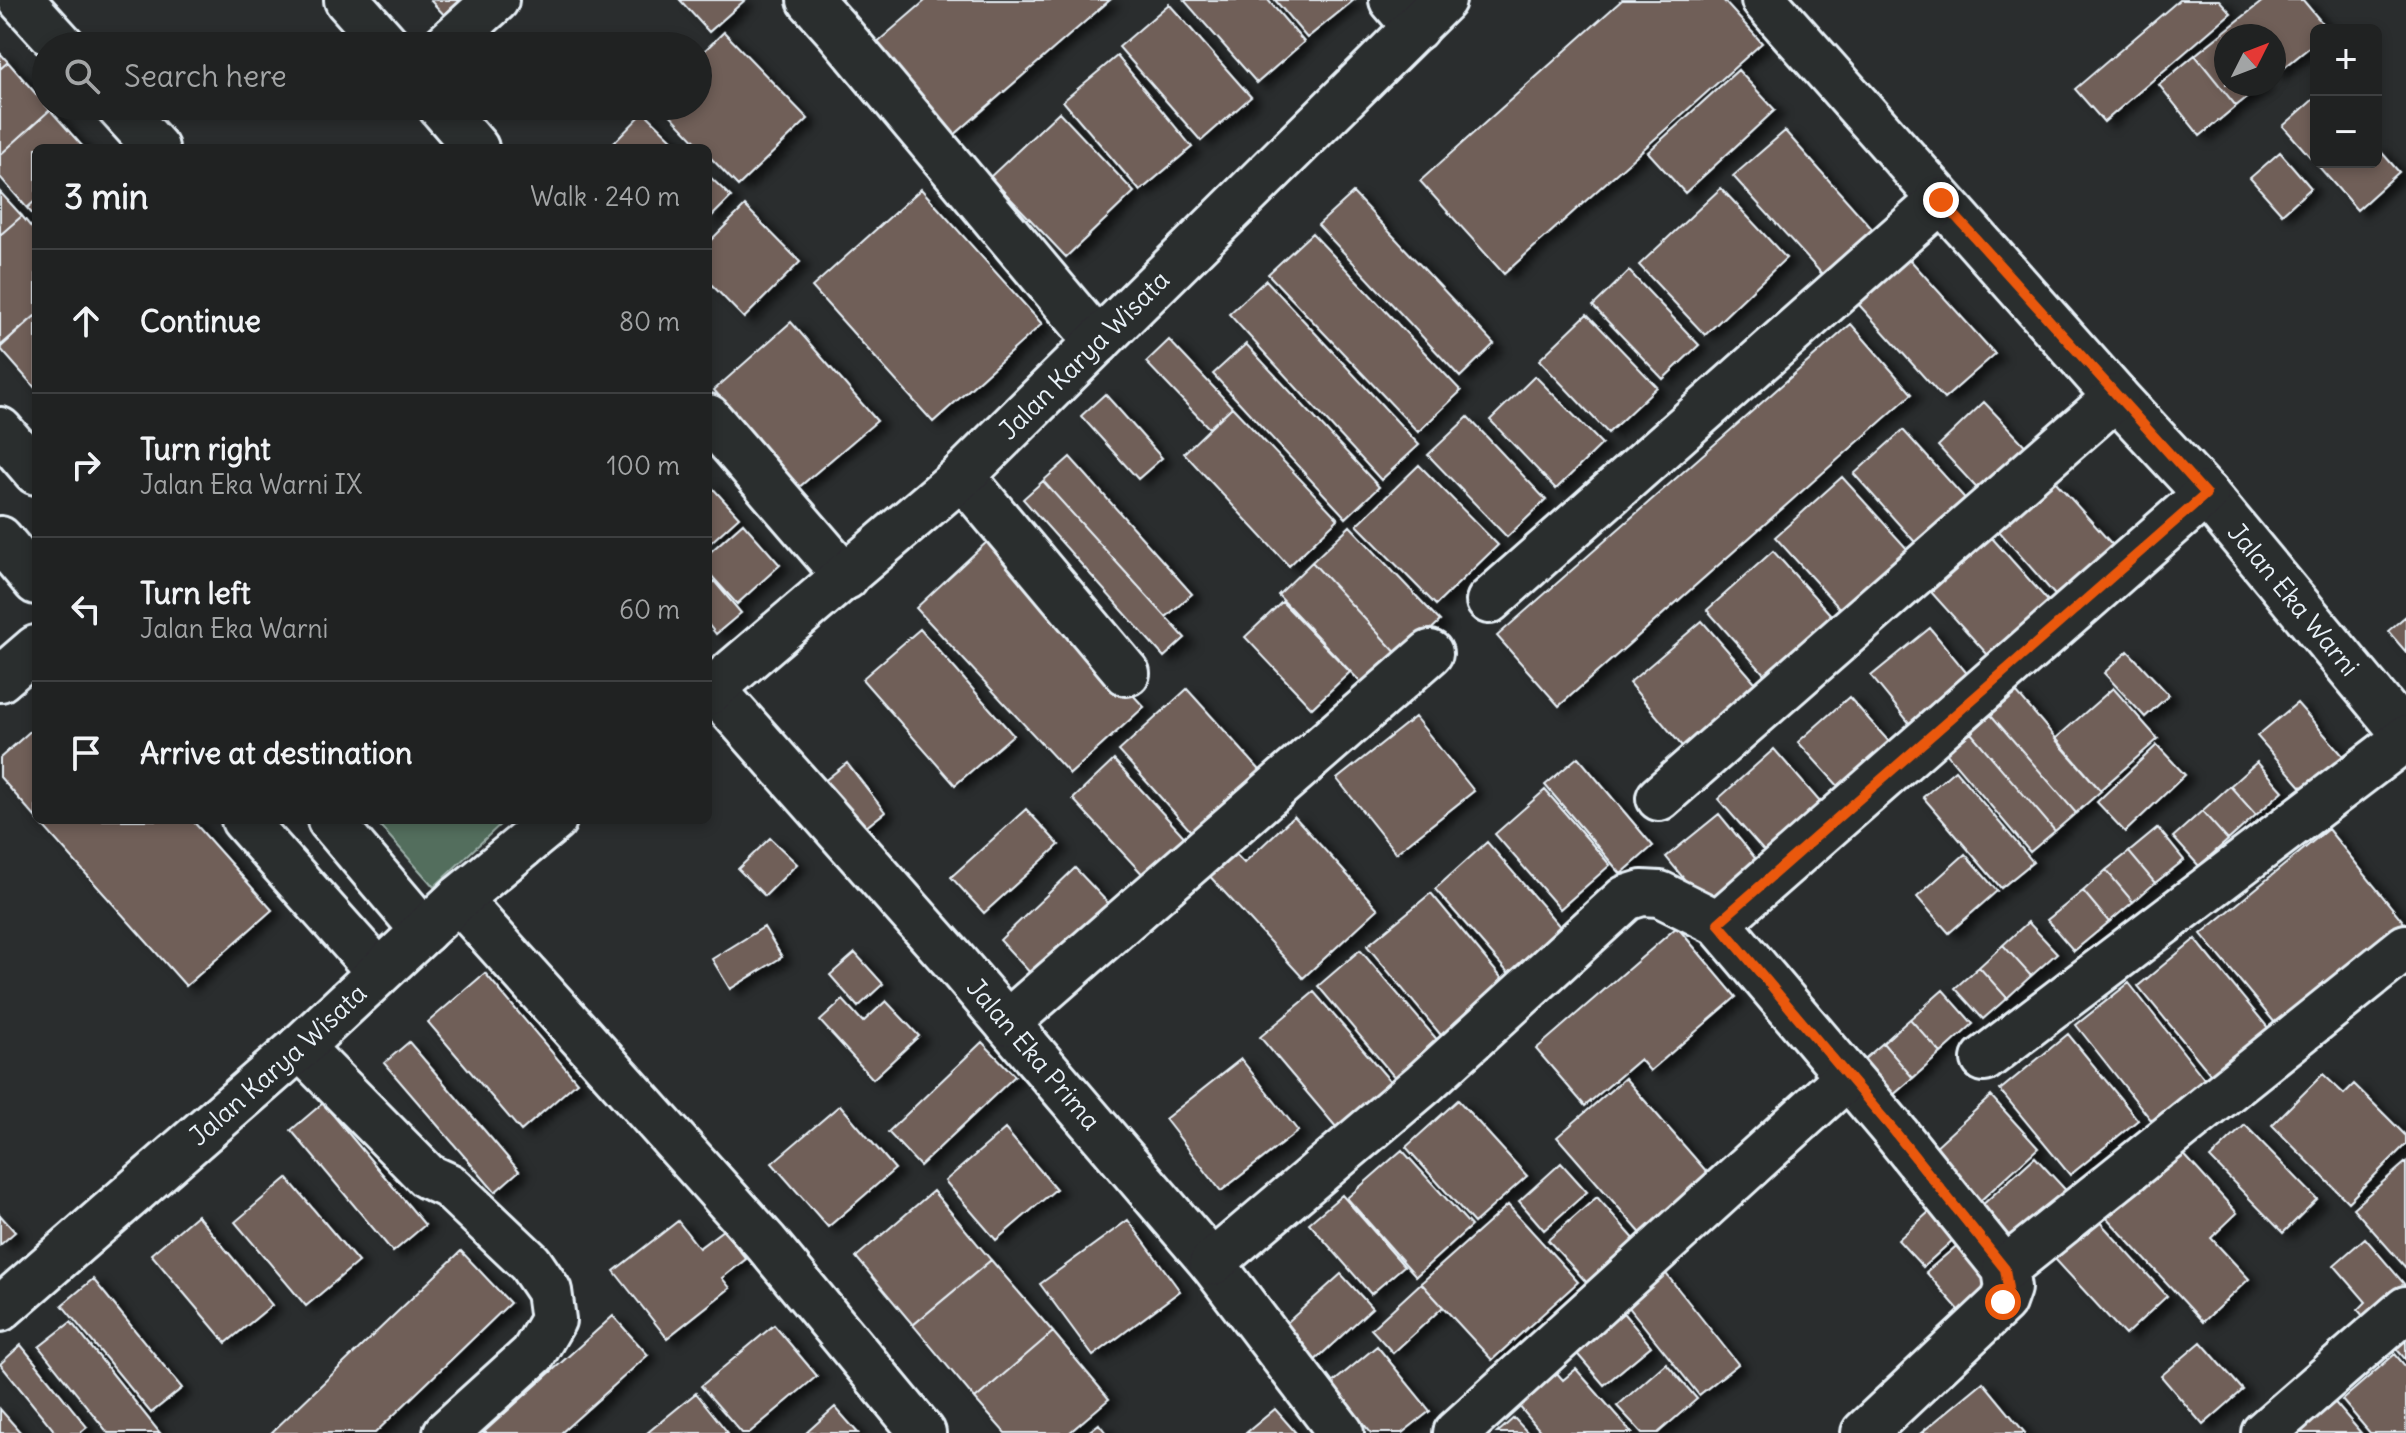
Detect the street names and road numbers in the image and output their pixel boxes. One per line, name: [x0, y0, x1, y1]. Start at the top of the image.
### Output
street label: Jalan Karya Wisata: [992, 263, 1176, 446]
street label: Jalan Eka Warni: [2221, 516, 2366, 683]
street label: Jalan Eka Prima: [960, 971, 1108, 1137]
street label: Jalan Karya Wisata: [182, 976, 373, 1152]

